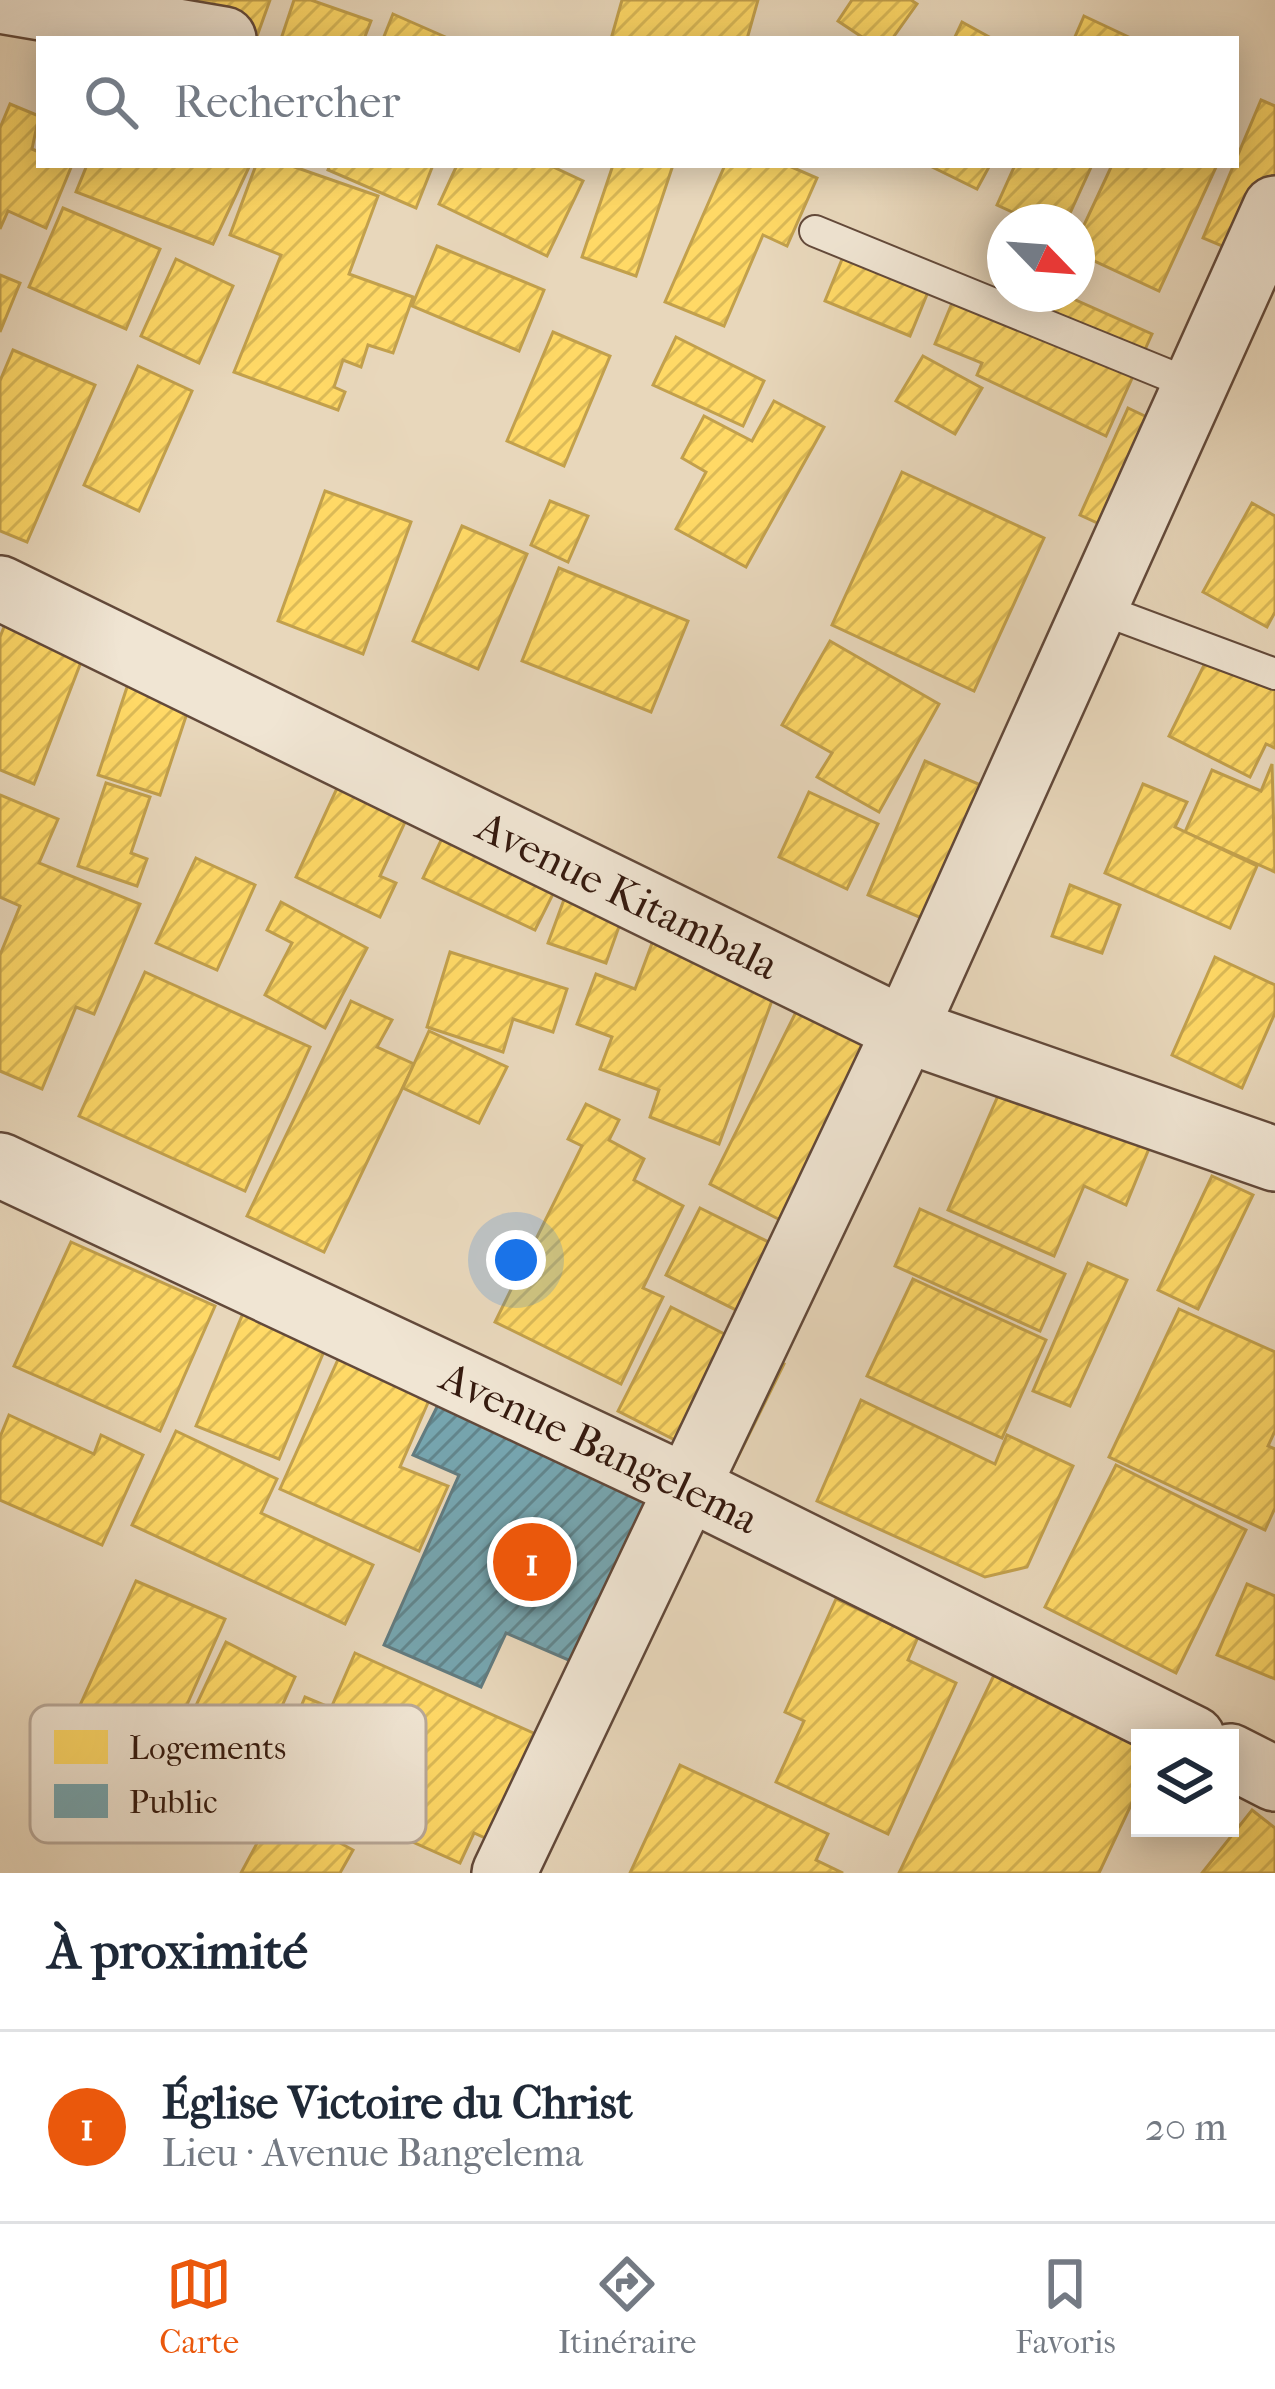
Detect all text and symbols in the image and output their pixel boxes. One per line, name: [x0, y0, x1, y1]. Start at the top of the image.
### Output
search box: [36, 36, 1239, 168]
icon: search: [78, 69, 144, 135]
text: Rechercher: [174, 76, 400, 129]
north arrow: [987, 204, 1095, 312]
street label: Avenue Kitambala: [467, 801, 787, 991]
your location: [486, 1230, 546, 1290]
street label: Avenue Bangelema: [431, 1352, 767, 1545]
pin: 1: [493, 1517, 571, 1607]
legend: [30, 1705, 426, 1843]
text: Logements: [129, 1729, 286, 1768]
map controls: [1131, 1729, 1239, 1837]
button: layers: [1131, 1729, 1239, 1837]
text: Public: [129, 1783, 218, 1822]
text: À proximité: [48, 1921, 308, 1981]
text: Église Victoire du Christ: [162, 2077, 633, 2130]
text: 1: [80, 2104, 94, 2150]
text: 20 m: [1145, 2104, 1227, 2150]
text: Lieu · Avenue Bangelema: [162, 2130, 583, 2176]
tab: Carte: [159, 2251, 239, 2362]
tab: Itinéraire: [558, 2251, 696, 2362]
tab: Favoris: [1015, 2251, 1116, 2362]

